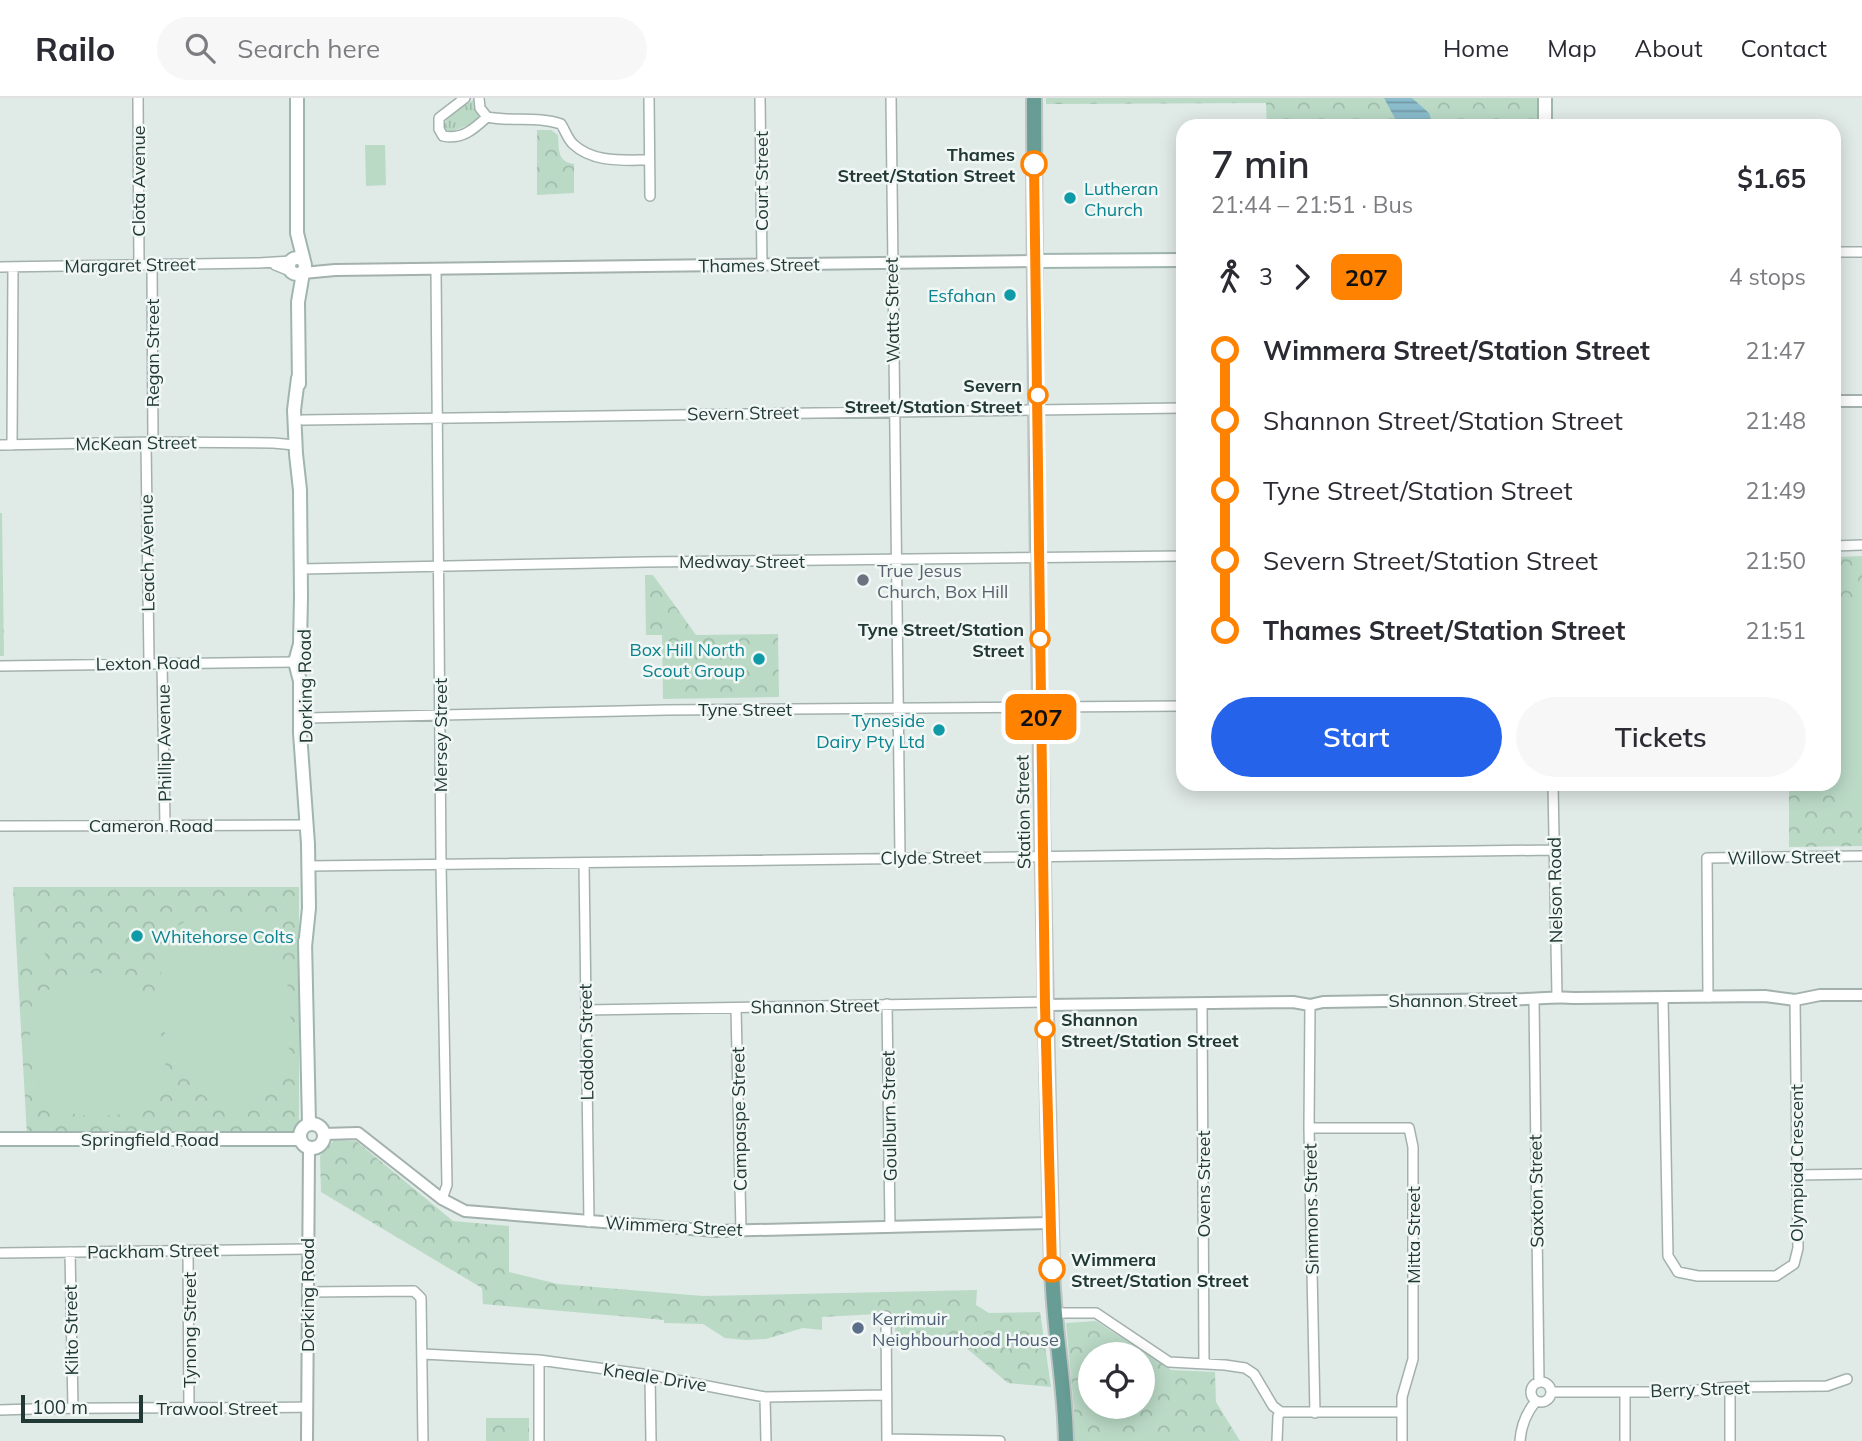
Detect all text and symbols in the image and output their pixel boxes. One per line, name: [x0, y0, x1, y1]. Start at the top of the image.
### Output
search box: [157, 17, 647, 80]
text: Railo: [35, 28, 115, 69]
icon: search: [181, 29, 219, 67]
text: Search here: [237, 32, 380, 65]
text: Home: [1443, 33, 1509, 63]
text: Map: [1547, 33, 1597, 63]
text: About: [1635, 33, 1703, 63]
text: Contact: [1741, 33, 1827, 63]
street label: Clota Avenue: [127, 125, 150, 237]
street label: Court Street: [750, 131, 773, 231]
text: 7 min: [1211, 140, 1310, 188]
place label: Thames Street/Station Street: [837, 143, 1015, 187]
marker: Thames Street/Station Street: [1021, 151, 1047, 177]
text: $1.65: [1737, 162, 1806, 195]
place label: Lutheran Church: [1084, 177, 1158, 221]
marker: Lutheran Church: [1062, 190, 1078, 206]
text: 21:44 – 21:51 · Bus: [1211, 190, 1413, 219]
street label: Margaret Street: [64, 252, 196, 278]
street label: Thames Street: [698, 252, 820, 278]
street label: Watts Street: [880, 257, 904, 363]
icon: walk: [1211, 258, 1249, 296]
icon: forward: [1283, 258, 1321, 296]
text: 3: [1259, 262, 1273, 291]
text: 207: [1345, 262, 1388, 292]
text: 4 stops: [1729, 262, 1806, 291]
place label: Esfahan: [928, 284, 996, 307]
marker: Esfahan: [1002, 287, 1018, 303]
street label: Regan Street: [141, 299, 164, 407]
text: Wimmera Street/Station Street: [1263, 334, 1650, 367]
text: 21:47: [1746, 336, 1806, 365]
place label: Severn Street/Station Street: [844, 374, 1022, 418]
marker: Severn Street/Station Street: [1028, 385, 1048, 405]
street label: Severn Street: [687, 401, 799, 425]
text: Shannon Street/Station Street: [1263, 404, 1623, 437]
text: 21:48: [1746, 406, 1806, 435]
street label: McKean Street: [75, 430, 197, 456]
text: Tyne Street/Station Street: [1263, 474, 1573, 507]
text: 21:49: [1746, 476, 1806, 505]
street label: Leach Avenue: [134, 494, 160, 612]
text: Severn Street/Station Street: [1263, 544, 1598, 577]
text: 21:50: [1746, 546, 1806, 575]
street label: Medway Street: [679, 550, 805, 573]
place label: True Jesus Church, Box Hill: [877, 559, 1008, 603]
marker: True Jesus Church, Box Hill: [855, 572, 871, 588]
text: Thames Street/Station Street: [1263, 614, 1625, 647]
text: 21:51: [1746, 616, 1806, 645]
place label: Tyne Street/Station Street: [858, 618, 1024, 662]
street label: Dorking Road: [293, 629, 317, 743]
marker: Tyne Street/Station Street: [1030, 629, 1050, 649]
place label: Box Hill North Scout Group: [629, 638, 745, 682]
street label: Lexton Road: [95, 651, 201, 675]
marker: Box Hill North Scout Group: [751, 651, 767, 667]
street label: Mersey Street: [429, 678, 452, 792]
street label: Phillip Avenue: [151, 684, 177, 802]
line badge: 207: [1001, 694, 1081, 740]
button: Start: [1211, 697, 1502, 777]
button: Tickets: [1516, 697, 1806, 777]
street label: Tyne Street: [698, 698, 792, 721]
text: 207: [1019, 702, 1063, 732]
place label: Tyneside Dairy Pty Ltd: [816, 709, 925, 753]
marker: Tyneside Dairy Pty Ltd: [931, 722, 947, 738]
street label: Station Street: [1011, 755, 1035, 869]
street label: Cameron Road: [89, 814, 213, 837]
street label: Nelson Road: [1543, 837, 1567, 943]
street label: Clyde Street: [880, 845, 982, 869]
street label: Willow Street: [1727, 845, 1841, 869]
place label: Whitehorse Colts: [151, 925, 294, 948]
marker: Whitehorse Colts: [129, 928, 145, 944]
street label: Loddon Street: [573, 983, 599, 1101]
street label: Shannon Street: [1389, 989, 1517, 1012]
street label: Shannon Street: [750, 993, 880, 1019]
place label: Shannon Street/Station Street: [1061, 1008, 1239, 1052]
marker: Shannon Street/Station Street: [1035, 1019, 1055, 1039]
street label: Campaspe Street: [726, 1047, 752, 1191]
street label: Goulburn Street: [876, 1050, 902, 1182]
street label: Olympiad Crescent: [1785, 1084, 1808, 1242]
street label: Springfield Road: [81, 1128, 219, 1151]
street label: Ovens Street: [1192, 1130, 1215, 1238]
street label: Saxton Street: [1524, 1134, 1548, 1248]
street label: Simmons Street: [1298, 1143, 1324, 1275]
street label: Mitta Street: [1402, 1186, 1425, 1284]
street label: Wimmera Street: [605, 1211, 743, 1241]
street label: Packham Street: [87, 1238, 219, 1264]
street label: Dorking Road: [296, 1238, 319, 1352]
place label: Wimmera Street/Station Street: [1071, 1248, 1249, 1292]
marker: Wimmera Street/Station Street: [1039, 1256, 1065, 1282]
street label: Tynong Street: [178, 1272, 201, 1388]
street label: Kilto Street: [59, 1284, 83, 1376]
place label: Kerrimuir Neighbourhood House: [872, 1307, 1059, 1351]
marker: Kerrimuir Neighbourhood House: [850, 1320, 866, 1336]
map controls: [1078, 1342, 1155, 1419]
button: locate: [1078, 1342, 1155, 1419]
street label: Kneale Drive: [601, 1357, 709, 1397]
street label: Berry Street: [1650, 1376, 1750, 1402]
scale bar: [21, 1392, 144, 1424]
text: 100 m: [32, 1395, 88, 1419]
street label: Trawool Street: [156, 1397, 278, 1420]

